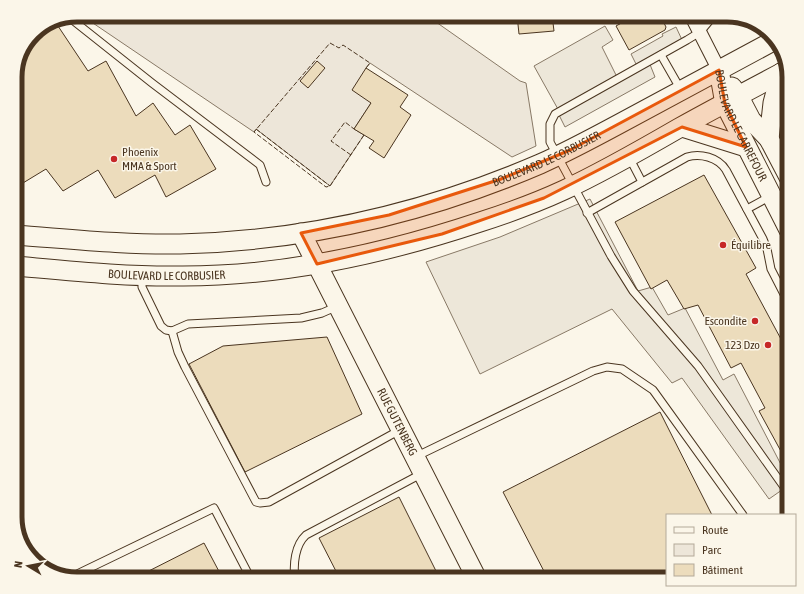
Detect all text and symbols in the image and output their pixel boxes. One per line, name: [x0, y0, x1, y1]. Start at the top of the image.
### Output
street label: BOULEVARD LE CARREFOUR: [712, 69, 770, 184]
street label: BOULEVARD LE CORBUSIER: [490, 128, 603, 189]
place label: Phoenix MMA & Sport: [122, 145, 177, 173]
marker: Phoenix MMA & Sport: [109, 154, 119, 164]
place label: Équilibre: [731, 238, 771, 252]
marker: Équilibre: [718, 240, 728, 250]
street label: BOULEVARD LE CORBUSIER: [108, 267, 226, 283]
place label: Escondite: [705, 314, 747, 328]
marker: Escondite: [750, 316, 760, 326]
place label: 123 Dzo: [725, 338, 760, 352]
marker: 123 Dzo: [763, 340, 773, 350]
street label: RUE GUTENBERG: [374, 386, 420, 458]
legend: [666, 514, 796, 586]
text: Route: [702, 523, 728, 537]
text: Parc: [702, 543, 722, 557]
north arrow: [8, 546, 48, 586]
text: N: [12, 560, 25, 569]
text: Bâtiment: [702, 563, 743, 577]

